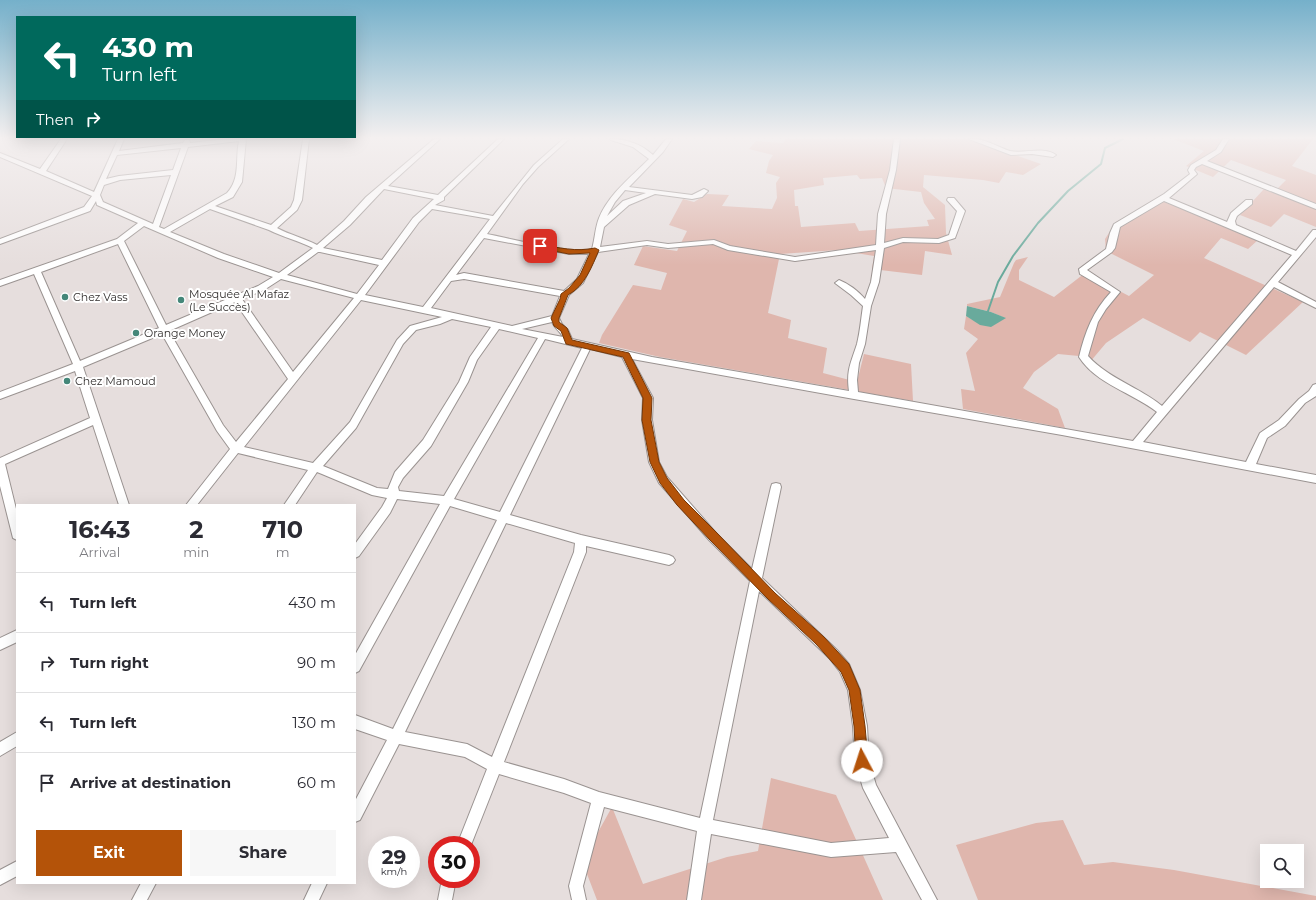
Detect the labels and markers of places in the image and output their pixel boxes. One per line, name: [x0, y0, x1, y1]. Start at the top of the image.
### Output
pin: [523, 229, 557, 263]
place label: Mosquée Al Mafaz (Le Succès): [189, 287, 290, 314]
place label: Chez Vass: [73, 290, 128, 304]
marker: Chez Vass: [60, 292, 70, 302]
marker: Mosquée Al Mafaz (Le Succès): [176, 295, 186, 305]
place label: Orange Money: [144, 326, 226, 340]
marker: Orange Money: [131, 328, 141, 338]
place label: Chez Mamoud: [75, 374, 156, 388]
marker: Chez Mamoud: [62, 376, 72, 386]

